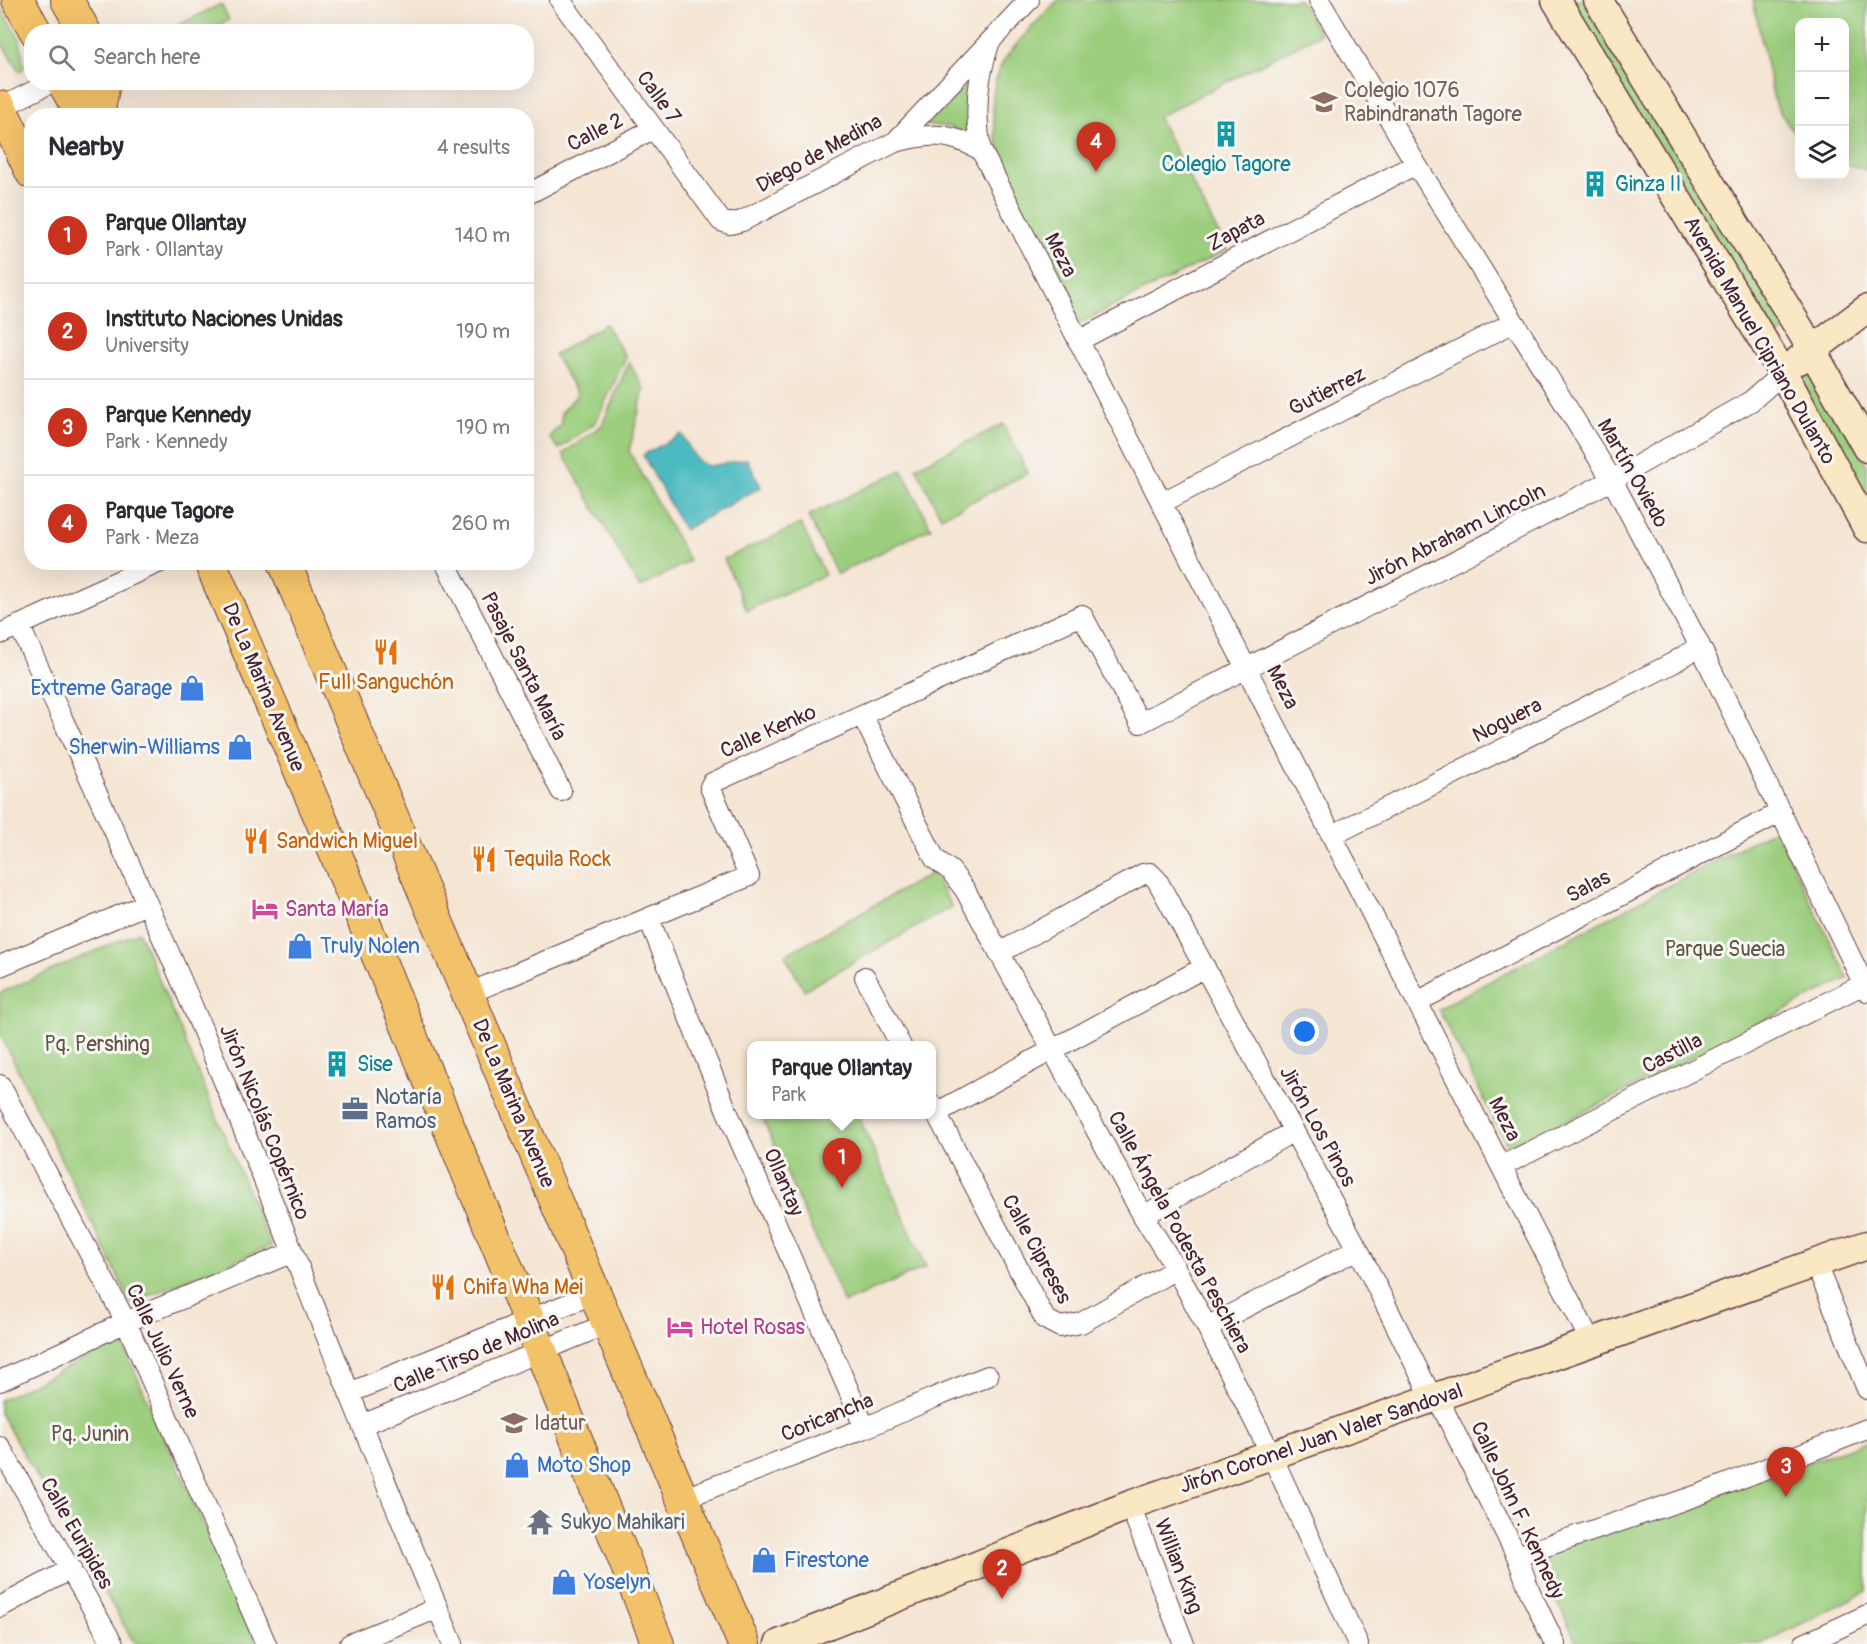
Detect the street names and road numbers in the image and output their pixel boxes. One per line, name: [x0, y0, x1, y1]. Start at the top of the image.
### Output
street label: Calle 7: [630, 66, 687, 129]
street label: Calle 2: [563, 107, 628, 158]
street label: Diego de Medina: [751, 108, 887, 199]
street label: Zapata: [1203, 205, 1270, 258]
street label: Avenida Manuel Cipriano Dulanto: [1677, 211, 1842, 469]
street label: Meza: [1038, 229, 1083, 282]
street label: Gutierrez: [1284, 361, 1370, 422]
street label: Martín Oviedo: [1591, 414, 1675, 532]
street label: Jirón Abraham Lincoln: [1360, 477, 1550, 592]
street label: Pasaje Santa María: [474, 587, 573, 745]
street label: De La Marina Avenue: [216, 599, 312, 776]
street label: Meza: [1260, 661, 1305, 714]
street label: Noguera: [1468, 692, 1546, 749]
street label: Calle Kenko: [716, 698, 820, 765]
street label: Salas: [1562, 863, 1615, 909]
street label: De La Marina Avenue: [466, 1015, 562, 1192]
street label: Jirón Nicolás Copérnico: [213, 1020, 316, 1224]
street label: Castilla: [1638, 1027, 1707, 1080]
street label: Jirón Los Pinos: [1273, 1061, 1362, 1192]
street label: Meza: [1482, 1093, 1527, 1146]
street label: Calle Ángela Podesta Peschiera: [1102, 1106, 1258, 1358]
street label: Ollantay: [757, 1144, 810, 1220]
street label: Calle Cipreses: [995, 1190, 1078, 1309]
street label: Calle Julio Verne: [120, 1280, 206, 1423]
street label: Calle Tirso de Molina: [389, 1305, 563, 1400]
street label: Jirón Coronel Juan Valer Sandoval: [1176, 1377, 1466, 1500]
street label: Coricancha: [777, 1387, 877, 1448]
street label: Calle John F. Kennedy: [1465, 1417, 1571, 1603]
street label: Calle Euripides: [34, 1473, 120, 1594]
street label: Willian King: [1148, 1515, 1209, 1618]

